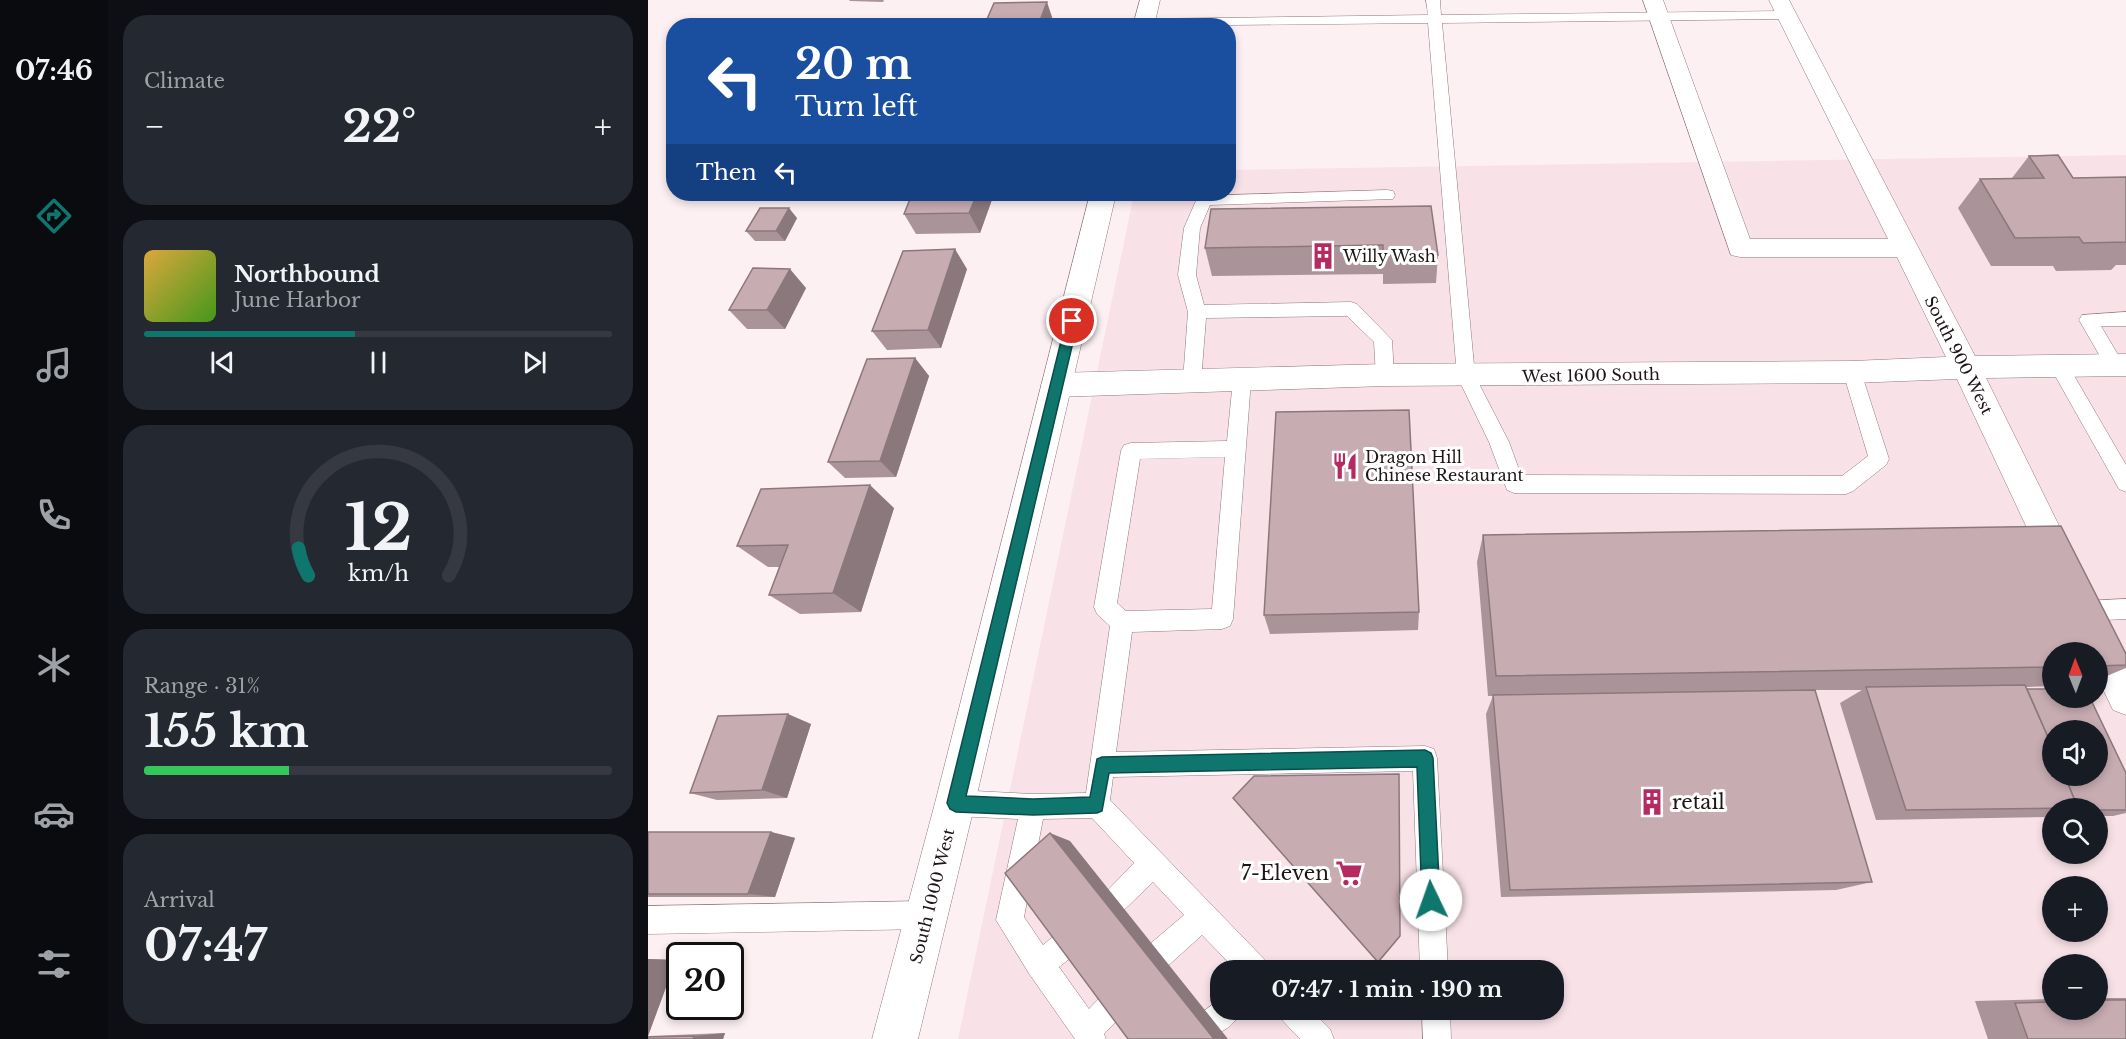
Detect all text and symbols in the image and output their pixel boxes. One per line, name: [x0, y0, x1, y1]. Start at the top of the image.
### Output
text: 20 m: [795, 38, 912, 90]
icon: left: [696, 42, 774, 120]
text: 07:46: [15, 54, 93, 87]
text: Climate: [144, 69, 225, 93]
text: Turn left: [795, 90, 918, 123]
text: 22°: [343, 98, 416, 154]
text: −: [144, 106, 165, 147]
text: +: [594, 106, 612, 147]
icon: left: [769, 156, 802, 189]
text: Then: [696, 159, 757, 186]
icon: directions: [33, 195, 75, 237]
building icon: Willy Wash: [1308, 241, 1338, 271]
place label: Willy Wash: [1342, 246, 1436, 266]
text: Northbound: [234, 261, 380, 288]
text: June Harbor: [234, 288, 361, 312]
street label: South 900 West: [1921, 292, 1997, 418]
pin: [1046, 295, 1097, 346]
icon: arrive: [1055, 304, 1088, 337]
icon: music: [33, 344, 75, 386]
icon: previous: [206, 346, 239, 379]
icon: pause: [362, 346, 395, 379]
icon: next: [518, 346, 551, 379]
street label: West 1600 South: [1521, 364, 1660, 386]
place label: Dragon Hill Chinese Restaurant: [1365, 447, 1524, 485]
restaurant icon: Dragon Hill Chinese Restaurant: [1330, 451, 1360, 481]
text: 12: [344, 490, 412, 568]
icon: phone: [33, 494, 75, 536]
text: km/h: [348, 561, 409, 588]
north arrow: [2042, 642, 2108, 708]
map controls: [2042, 642, 2108, 1020]
icon: climate: [33, 644, 75, 686]
text: Range · 31%: [144, 674, 260, 698]
text: 155 km: [144, 703, 309, 759]
button: sound: [2042, 720, 2108, 786]
building icon: retail: [1637, 787, 1667, 817]
place label: retail: [1672, 790, 1725, 814]
icon: car: [33, 793, 75, 835]
button: search: [2042, 798, 2108, 864]
street label: South 1000 West: [906, 826, 958, 966]
supermarket icon: 7-Eleven: [1334, 858, 1364, 888]
place label: 7-Eleven: [1241, 861, 1329, 885]
position arrow: [1399, 868, 1463, 932]
button: +: [2042, 876, 2108, 942]
text: Arrival: [144, 888, 215, 912]
text: 07:47: [144, 917, 267, 973]
speed limit sign: 20: [666, 942, 744, 1020]
icon: filters: [33, 943, 75, 985]
button: −: [2042, 954, 2108, 1020]
text: 07:47 · 1 min · 190 m: [1272, 976, 1502, 1003]

